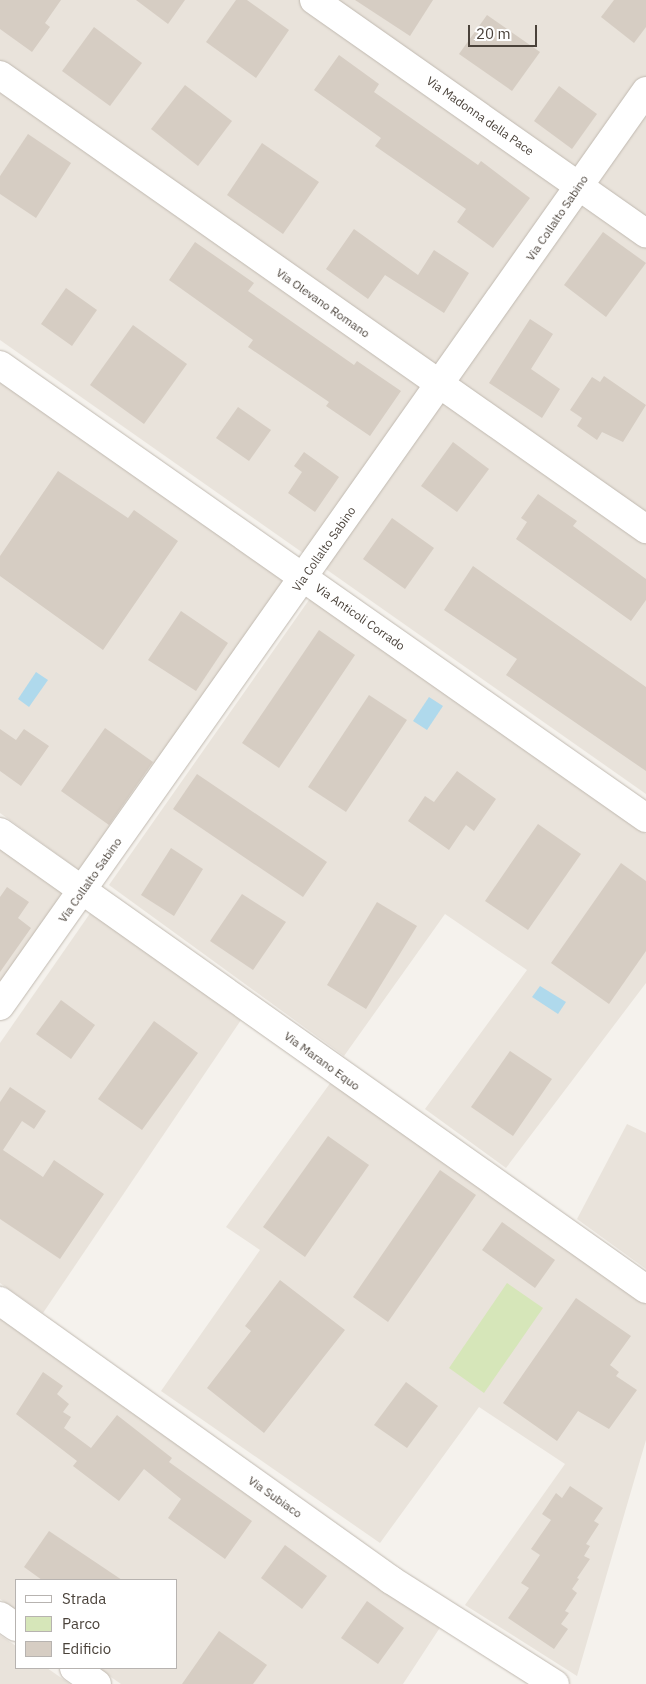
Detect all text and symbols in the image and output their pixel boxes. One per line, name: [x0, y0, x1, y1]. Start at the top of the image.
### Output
scale bar: [471, 15, 540, 47]
text: 20 m: [476, 24, 511, 43]
street label: Via Madonna della Pace: [424, 74, 536, 158]
street label: Via Collalto Sabino: [523, 172, 591, 264]
street label: Via Olevano Romano: [273, 265, 373, 341]
street label: Via Collalto Sabino: [289, 504, 359, 594]
street label: Via Anticoli Corrado: [312, 581, 408, 653]
street label: Via Collalto Sabino: [55, 835, 125, 925]
street label: Via Marano Equo: [281, 1029, 363, 1093]
street label: Via Subiaco: [245, 1473, 305, 1521]
legend: [15, 1579, 178, 1669]
text: Strada: [62, 1589, 106, 1608]
text: Parco: [62, 1614, 100, 1633]
text: Edificio: [62, 1639, 111, 1658]

